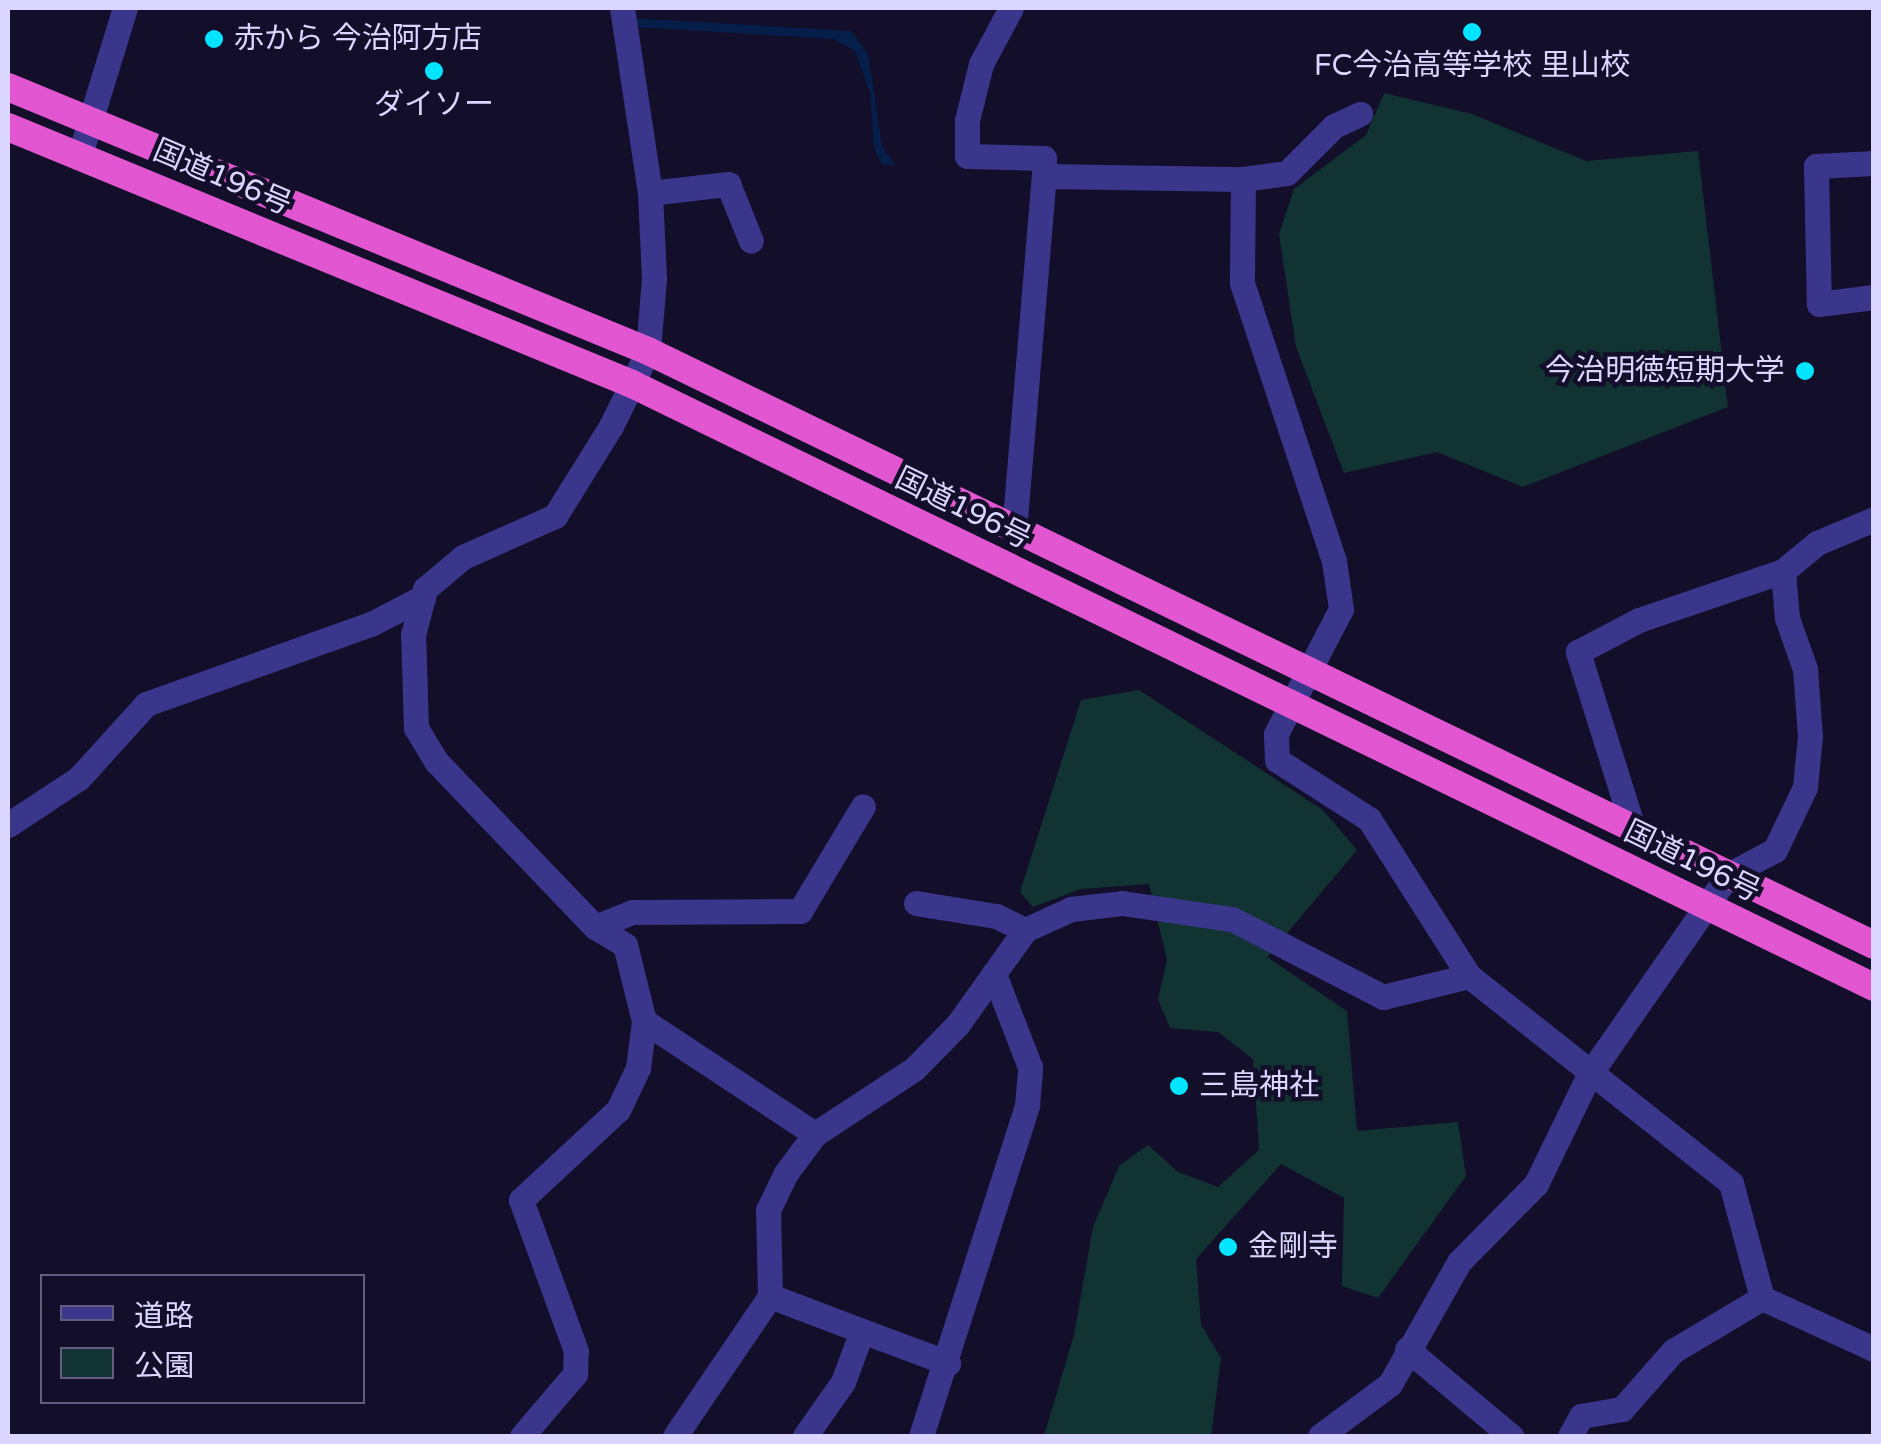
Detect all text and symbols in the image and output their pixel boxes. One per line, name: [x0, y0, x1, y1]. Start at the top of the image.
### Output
place label: 赤から 今治阿方店: [234, 21, 482, 57]
marker: FC今治高等学校 里山校: [1461, 21, 1483, 43]
marker: 赤から 今治阿方店: [203, 28, 225, 50]
place label: FC今治高等学校 里山校: [1314, 48, 1630, 84]
marker: ダイソー: [423, 60, 445, 82]
place label: ダイソー: [374, 87, 494, 123]
street label: 国道196号: [148, 133, 296, 223]
place label: 今治明徳短期大学: [1545, 353, 1785, 389]
marker: 今治明徳短期大学: [1794, 360, 1816, 382]
street label: 国道196号: [889, 461, 1037, 557]
street label: 国道196号: [1618, 814, 1766, 910]
place label: 三島神社: [1199, 1068, 1319, 1104]
marker: 三島神社: [1168, 1075, 1190, 1097]
place label: 金剛寺: [1248, 1229, 1338, 1265]
marker: 金剛寺: [1217, 1236, 1239, 1258]
legend: [40, 1274, 365, 1404]
text: 道路: [134, 1298, 194, 1335]
text: 公園: [134, 1348, 194, 1385]

